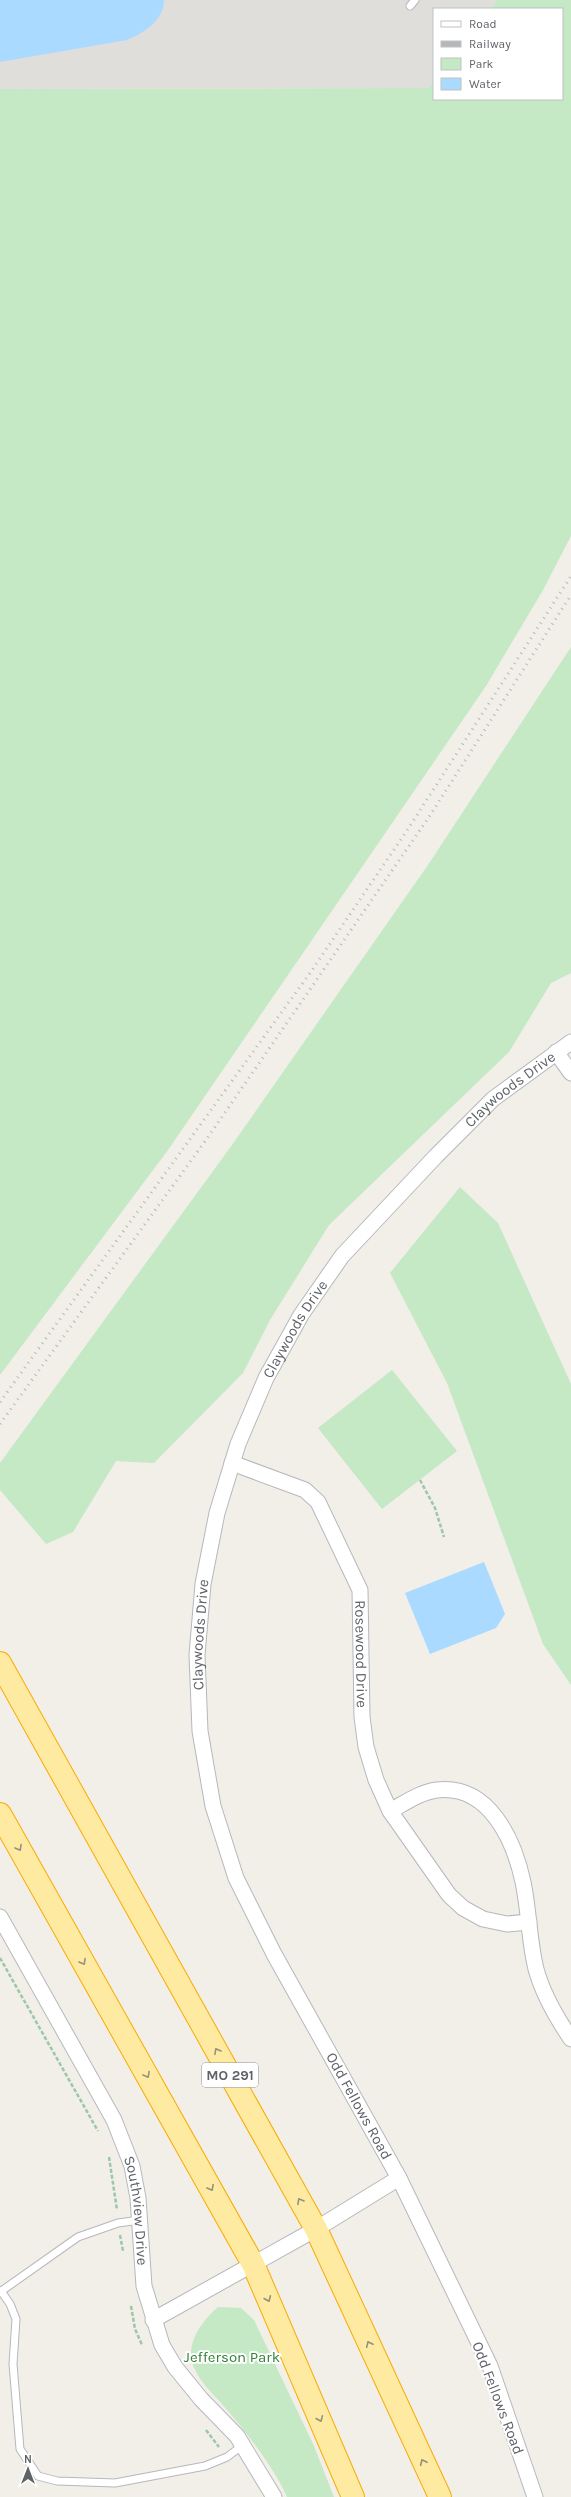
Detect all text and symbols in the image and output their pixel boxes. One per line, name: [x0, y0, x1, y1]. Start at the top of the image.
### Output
legend: [433, 8, 563, 100]
text: Road: [469, 17, 497, 31]
text: Railway: [469, 37, 511, 51]
text: Park: [469, 57, 494, 71]
text: Water: [469, 77, 502, 91]
street label: Claywoods Drive: [461, 1048, 559, 1131]
street label: Claywoods Drive: [259, 1277, 332, 1381]
street label: Claywoods Drive: [188, 1578, 213, 1691]
street label: Rosewood Drive: [351, 1600, 371, 1708]
one-way arrow: [15, 1844, 22, 1852]
one-way arrow: [78, 1958, 85, 1965]
one-way arrow: [214, 2048, 221, 2055]
street label: Odd Fellows Road: [322, 2049, 396, 2163]
road number: MO 291: [202, 2063, 258, 2087]
one-way arrow: [142, 2071, 149, 2078]
street label: Southview Drive: [120, 2153, 152, 2266]
one-way arrow: [206, 2184, 213, 2191]
one-way arrow: [298, 2198, 305, 2205]
one-way arrow: [264, 2296, 272, 2303]
street label: Odd Fellows Road: [468, 2339, 528, 2457]
one-way arrow: [366, 2340, 374, 2348]
park label: Jefferson Park: [184, 2348, 280, 2366]
one-way arrow: [315, 2414, 323, 2422]
north arrow: [8, 2449, 48, 2489]
text: N: [24, 2453, 32, 2466]
one-way arrow: [420, 2458, 428, 2466]

